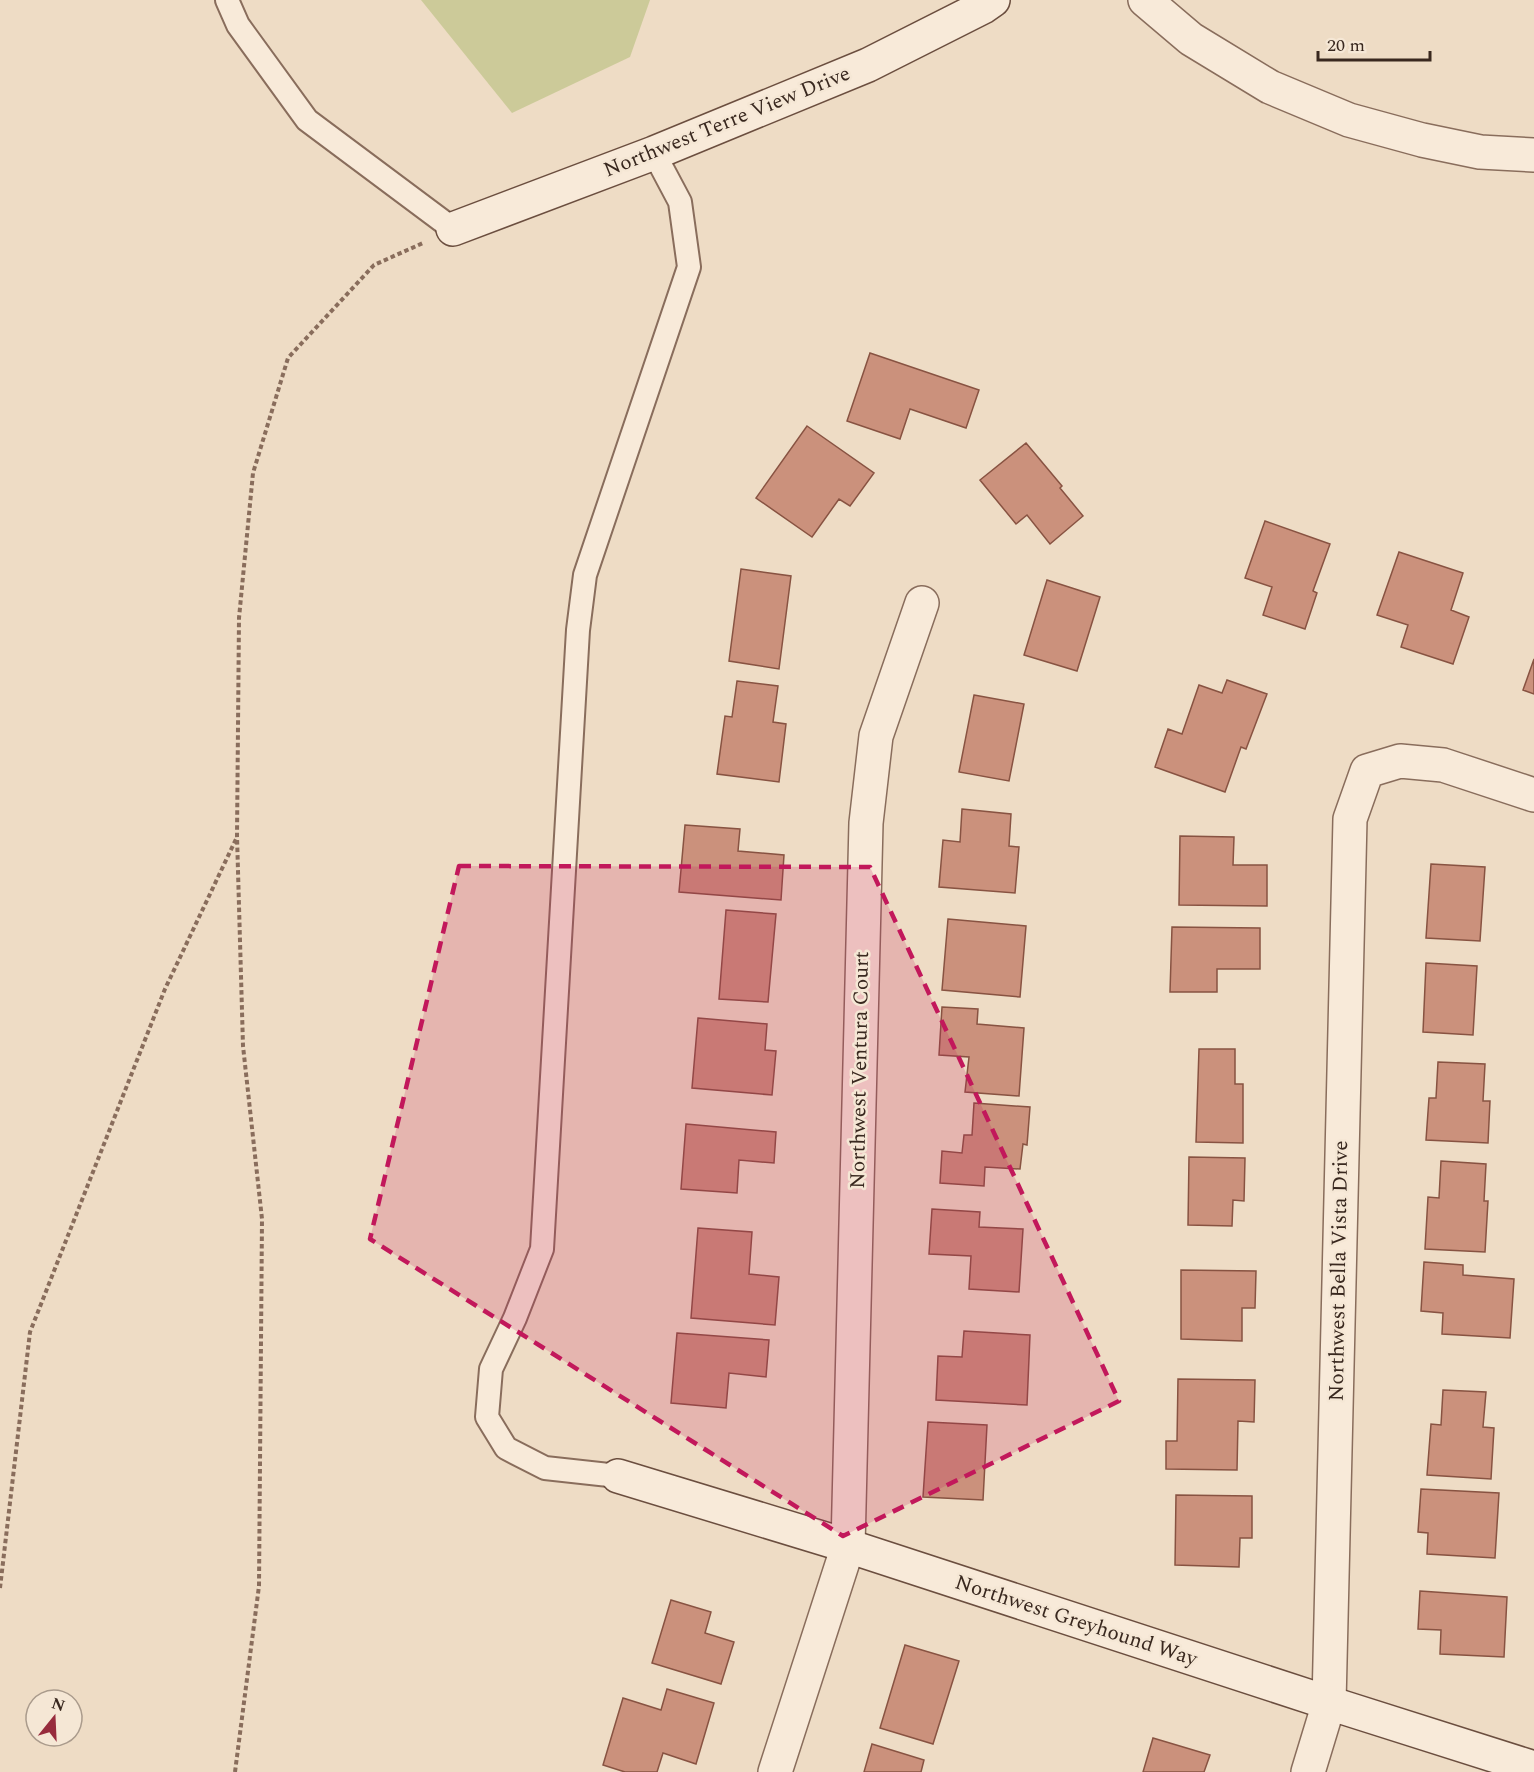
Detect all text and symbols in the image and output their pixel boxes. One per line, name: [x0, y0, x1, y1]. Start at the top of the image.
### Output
scale bar: [1318, 24, 1430, 62]
text: 20 m: [1327, 32, 1365, 59]
street label: Northwest Terre View Drive: [599, 58, 855, 186]
street label: Northwest Ventura Court: [842, 951, 878, 1189]
street label: Northwest Bella Vista Drive: [1321, 1140, 1357, 1402]
street label: Northwest Greyhound Way: [951, 1567, 1202, 1676]
north arrow: [24, 1688, 84, 1748]
text: N: [48, 1691, 68, 1718]

